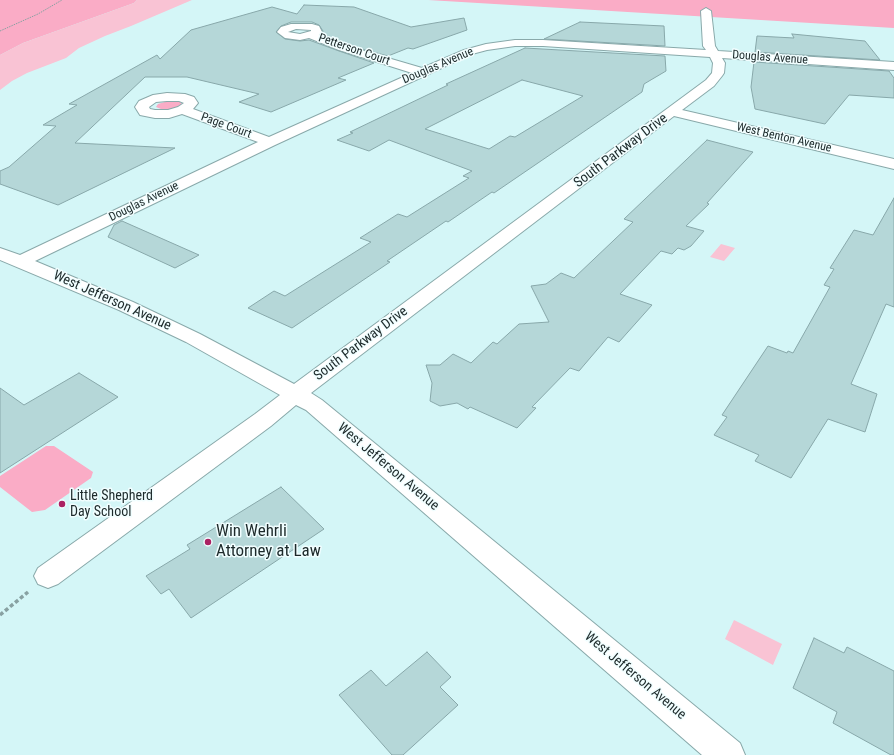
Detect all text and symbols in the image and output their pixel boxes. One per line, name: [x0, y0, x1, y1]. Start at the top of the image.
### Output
street label: Petterson Court: [316, 31, 392, 69]
street label: Douglas Avenue: [400, 45, 476, 87]
street label: Douglas Avenue: [732, 48, 808, 68]
street label: Page Court: [199, 110, 253, 142]
street label: South Parkway Drive: [571, 110, 671, 192]
street label: West Benton Avenue: [735, 120, 833, 156]
street label: Douglas Avenue: [107, 179, 181, 225]
street label: West Jefferson Avenue: [50, 267, 174, 335]
street label: South Parkway Drive: [311, 303, 411, 385]
street label: West Jefferson Avenue: [334, 420, 442, 514]
place label: Little Shepherd Day School: [70, 488, 153, 520]
marker: Little Shepherd Day School: [57, 499, 67, 509]
place label: Win Wehrli Attorney at Law: [216, 522, 321, 562]
marker: Win Wehrli Attorney at Law: [203, 537, 213, 547]
street label: West Jefferson Avenue: [581, 629, 689, 723]

